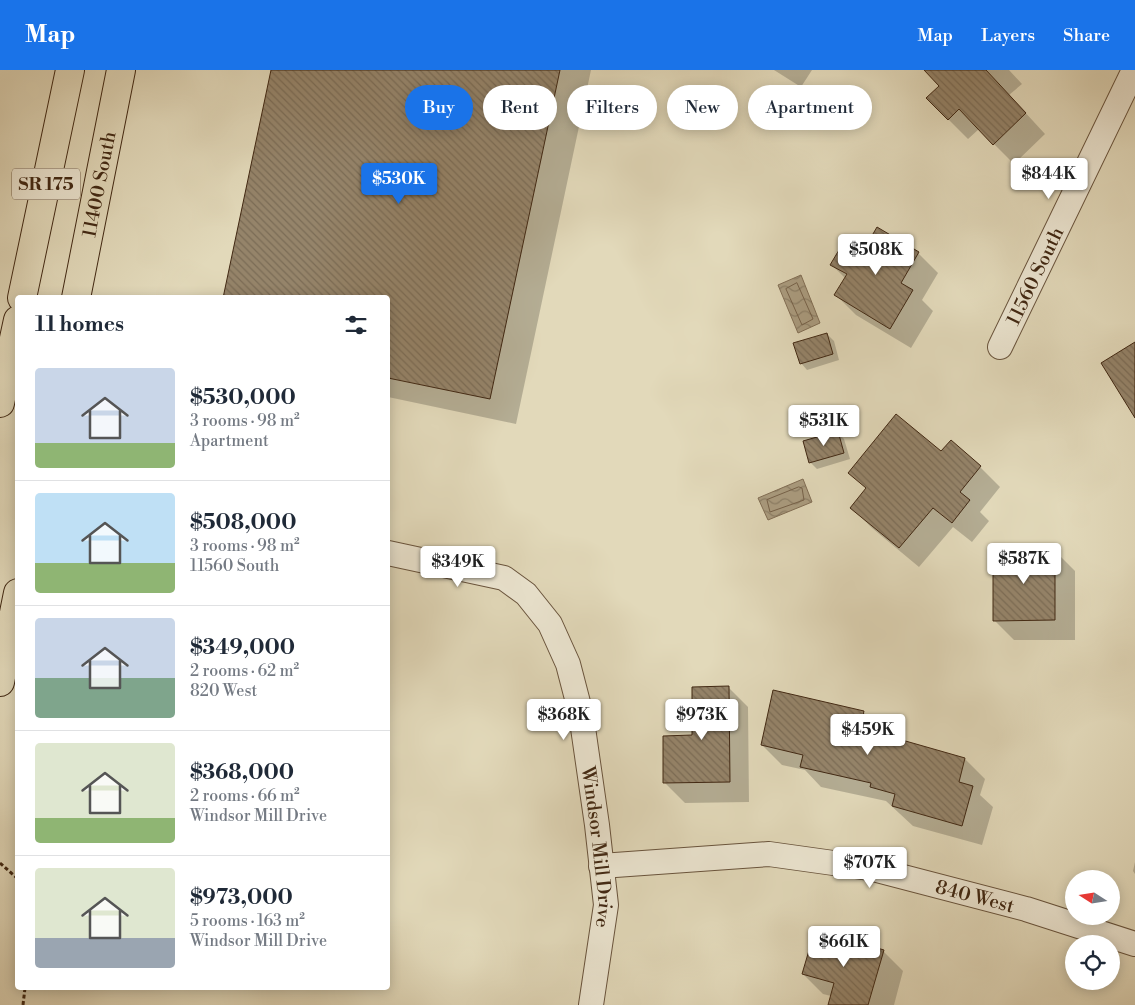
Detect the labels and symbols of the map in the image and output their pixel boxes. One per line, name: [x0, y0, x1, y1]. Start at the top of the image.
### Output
street label: 11400 South: [77, 129, 122, 239]
pin: $844K: [1014, 158, 1084, 200]
pin: $530K: [364, 162, 434, 205]
road number: SR 175: [12, 168, 80, 200]
street label: 11560 South: [1001, 223, 1069, 329]
pin: $508K: [841, 234, 911, 276]
pin: $531K: [789, 404, 859, 447]
pin: $587K: [989, 542, 1059, 585]
pin: $349K: [423, 546, 493, 588]
pin: $368K: [529, 698, 599, 741]
pin: $973K: [667, 698, 737, 741]
pin: $459K: [833, 714, 903, 756]
street label: Windsor Mill Drive: [576, 764, 617, 929]
pin: $707K: [835, 846, 905, 889]
north arrow: [1065, 870, 1120, 925]
street label: 840 West: [933, 875, 1017, 919]
pin: $661K: [809, 926, 879, 968]

